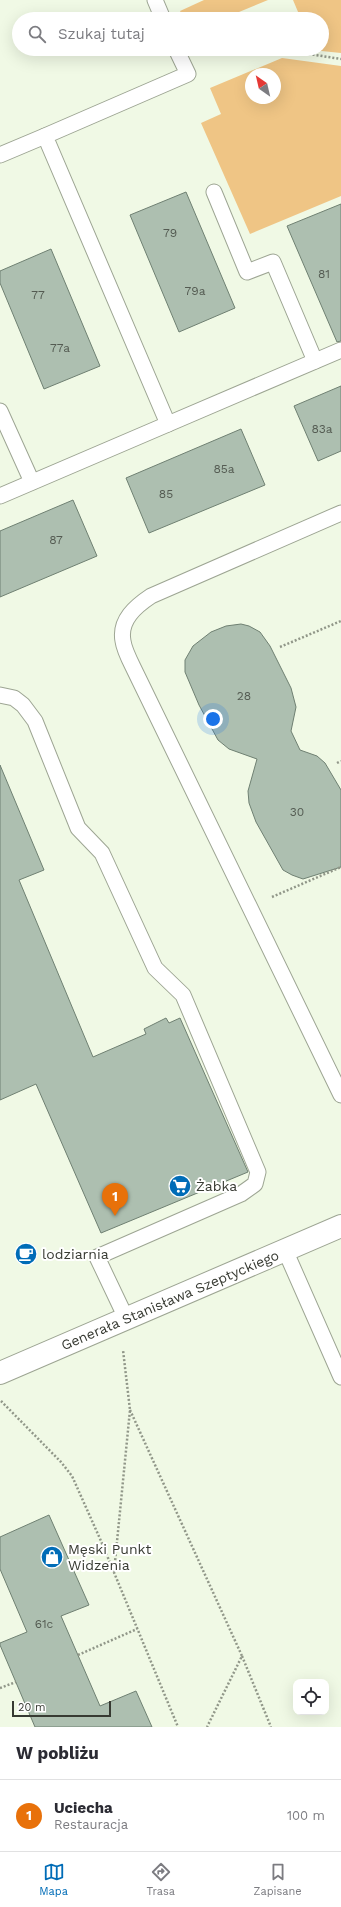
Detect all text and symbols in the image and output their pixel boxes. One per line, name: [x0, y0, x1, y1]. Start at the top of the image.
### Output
search box: [12, 12, 329, 56]
icon: search: [26, 23, 48, 45]
text: Szukaj tutaj: [58, 25, 145, 43]
north arrow: [245, 68, 281, 104]
house number: 79: [163, 226, 177, 240]
house number: 81: [318, 267, 330, 281]
house number: 79a: [185, 284, 206, 298]
house number: 77: [31, 288, 45, 302]
house number: 77a: [50, 341, 70, 355]
house number: 83a: [312, 422, 333, 436]
house number: 85a: [213, 462, 235, 476]
house number: 85: [159, 487, 173, 501]
house number: 87: [49, 533, 63, 547]
house number: 28: [237, 689, 251, 703]
your location: [203, 709, 223, 729]
house number: 30: [290, 805, 304, 819]
supermarket icon: Żabka: [167, 1173, 193, 1199]
place label: Żabka: [196, 1178, 237, 1194]
pin: 1: [102, 1183, 128, 1216]
cafe icon: lodziarnia: [13, 1241, 39, 1267]
place label: lodziarnia: [42, 1246, 109, 1262]
street label: Generała Stanisława Szeptyckiego: [59, 1247, 281, 1353]
place label: Męski Punkt Widzenia: [68, 1541, 152, 1573]
shop icon: Męski Punkt Widzenia: [39, 1544, 65, 1570]
house number: 61c: [35, 1617, 54, 1631]
map controls: [293, 1679, 329, 1715]
button: locate: [293, 1679, 329, 1715]
scale bar: [12, 1699, 111, 1718]
text: 20 m: [18, 1701, 46, 1714]
text: W pobliżu: [16, 1743, 99, 1763]
text: Uciecha: [54, 1799, 113, 1817]
text: 1: [26, 1808, 32, 1823]
text: 100 m: [287, 1808, 325, 1823]
text: Restauracja: [54, 1817, 128, 1832]
tab: Mapa: [39, 1861, 68, 1898]
tab: Trasa: [147, 1861, 175, 1898]
tab: Zapisane: [254, 1861, 302, 1898]

